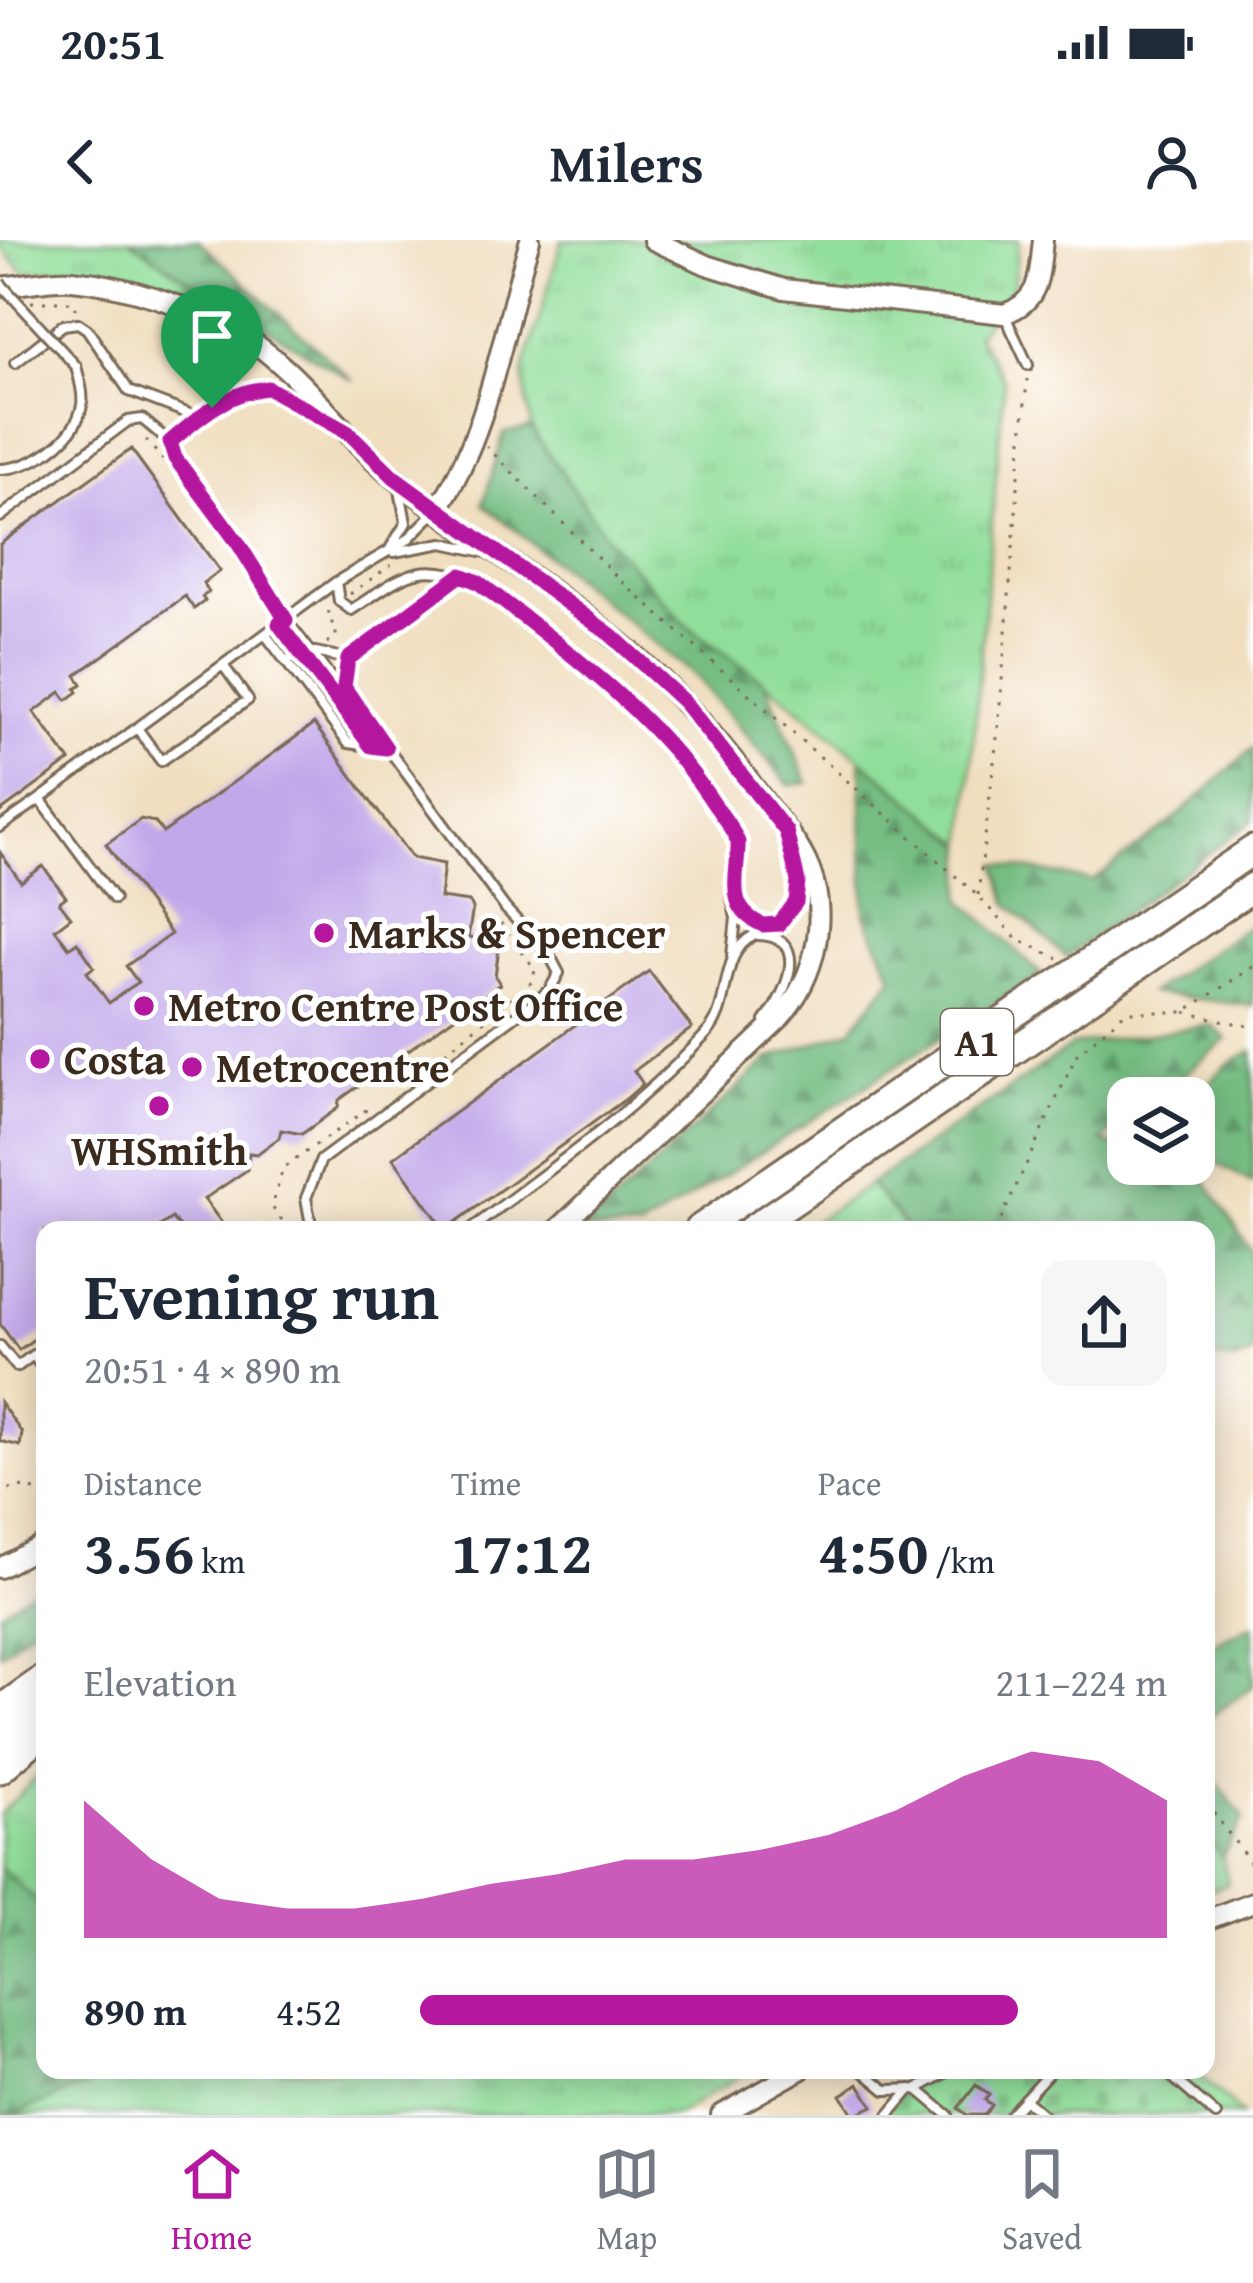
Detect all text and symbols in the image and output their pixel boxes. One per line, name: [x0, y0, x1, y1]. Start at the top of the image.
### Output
text: 20:51: [60, 10, 166, 75]
text: Milers: [549, 123, 704, 202]
icon: back: [48, 129, 114, 195]
icon: person: [1139, 129, 1205, 195]
pin: [161, 285, 263, 408]
icon: arrive: [179, 303, 245, 369]
place label: Marks & Spencer: [348, 902, 666, 963]
marker: Marks & Spencer: [311, 920, 337, 946]
place label: Metro Centre Post Office: [168, 975, 623, 1036]
marker: Metro Centre Post Office: [131, 993, 157, 1019]
road number: A1: [941, 1009, 1013, 1075]
place label: Costa: [64, 1028, 166, 1089]
place label: Metrocentre: [216, 1036, 450, 1097]
marker: Costa: [27, 1046, 53, 1072]
marker: Metrocentre: [179, 1054, 205, 1080]
map controls: [1107, 1077, 1215, 1185]
button: layers: [1107, 1077, 1215, 1185]
marker: WHSmith: [146, 1093, 172, 1119]
place label: WHSmith: [71, 1119, 247, 1180]
text: Evening run: [84, 1246, 439, 1343]
button: share: [1041, 1260, 1167, 1386]
text: 20:51 · 4 × 890 m: [84, 1340, 341, 1397]
text: Distance: [84, 1459, 202, 1507]
text: Time: [451, 1459, 521, 1507]
text: Pace: [818, 1459, 881, 1507]
text: 3.56: [84, 1507, 194, 1595]
text: 17:12: [451, 1507, 592, 1595]
text: 4:50: [818, 1507, 928, 1595]
text: km: [194, 1537, 245, 1585]
text: /km: [928, 1537, 995, 1585]
text: Elevation: [84, 1653, 237, 1710]
text: 211–224 m: [995, 1653, 1167, 1710]
text: 890 m: [84, 1982, 187, 2039]
text: 4:52: [276, 1982, 342, 2039]
tab: Home: [171, 2141, 252, 2261]
tab: Map: [594, 2141, 660, 2261]
tab: Saved: [1002, 2141, 1082, 2261]

